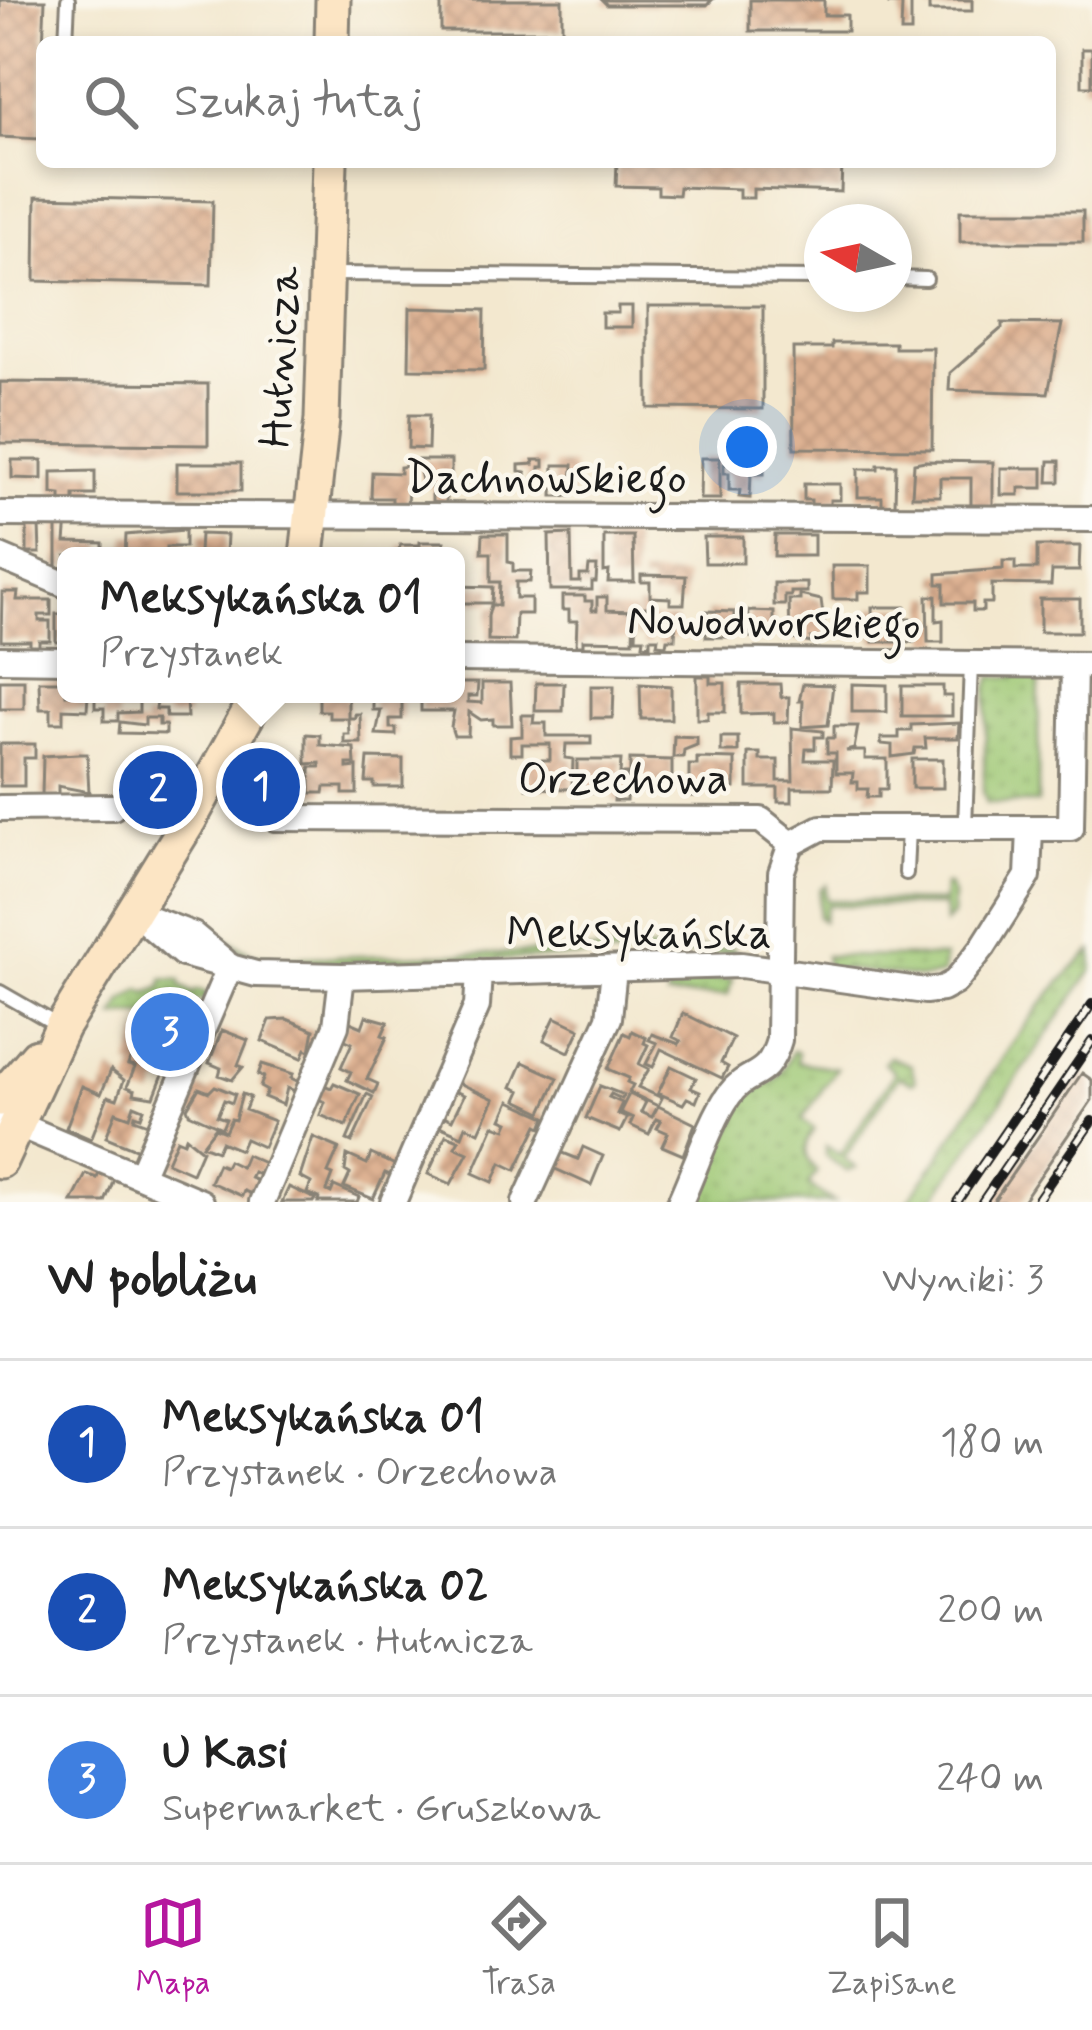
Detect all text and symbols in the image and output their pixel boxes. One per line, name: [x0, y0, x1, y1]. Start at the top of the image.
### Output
search box: [36, 36, 1056, 168]
icon: search: [78, 69, 144, 135]
text: Szukaj tutaj: [174, 73, 423, 132]
north arrow: [804, 204, 912, 312]
street label: Hutnicza: [247, 264, 316, 449]
your location: [717, 417, 777, 477]
street label: Dachnowskiego: [405, 450, 687, 514]
popup: [57, 547, 465, 703]
text: Meksykańska 01: [100, 570, 422, 629]
street label: Nowodworskiego: [627, 591, 921, 661]
text: Przystanek: [100, 629, 283, 680]
pin: 1: [222, 742, 300, 832]
pin: 2: [119, 745, 197, 835]
street label: Orzechowa: [518, 751, 728, 810]
street label: Meksykańska: [506, 905, 772, 964]
pin: 3: [131, 987, 209, 1077]
text: W pobliżu: [48, 1247, 256, 1313]
text: Wyniki: 3: [882, 1255, 1044, 1306]
text: Meksykańska 01: [162, 1389, 484, 1448]
text: 1: [78, 1418, 96, 1469]
text: 180 m: [940, 1418, 1044, 1469]
text: Przystanek · Orzechowa: [162, 1448, 558, 1499]
text: Meksykańska 02: [162, 1557, 489, 1616]
text: 2: [77, 1586, 97, 1637]
text: 200 m: [938, 1586, 1044, 1637]
text: Przystanek · Hutnicza: [162, 1616, 533, 1667]
text: U Kasi: [162, 1725, 288, 1784]
text: 3: [78, 1754, 96, 1805]
text: 240 m: [936, 1754, 1044, 1805]
text: Supermarket · Gruszkowa: [162, 1784, 600, 1835]
tab: Mapa: [135, 1890, 211, 2006]
tab: Trasa: [482, 1890, 556, 2006]
tab: Zapisane: [827, 1890, 957, 2006]

